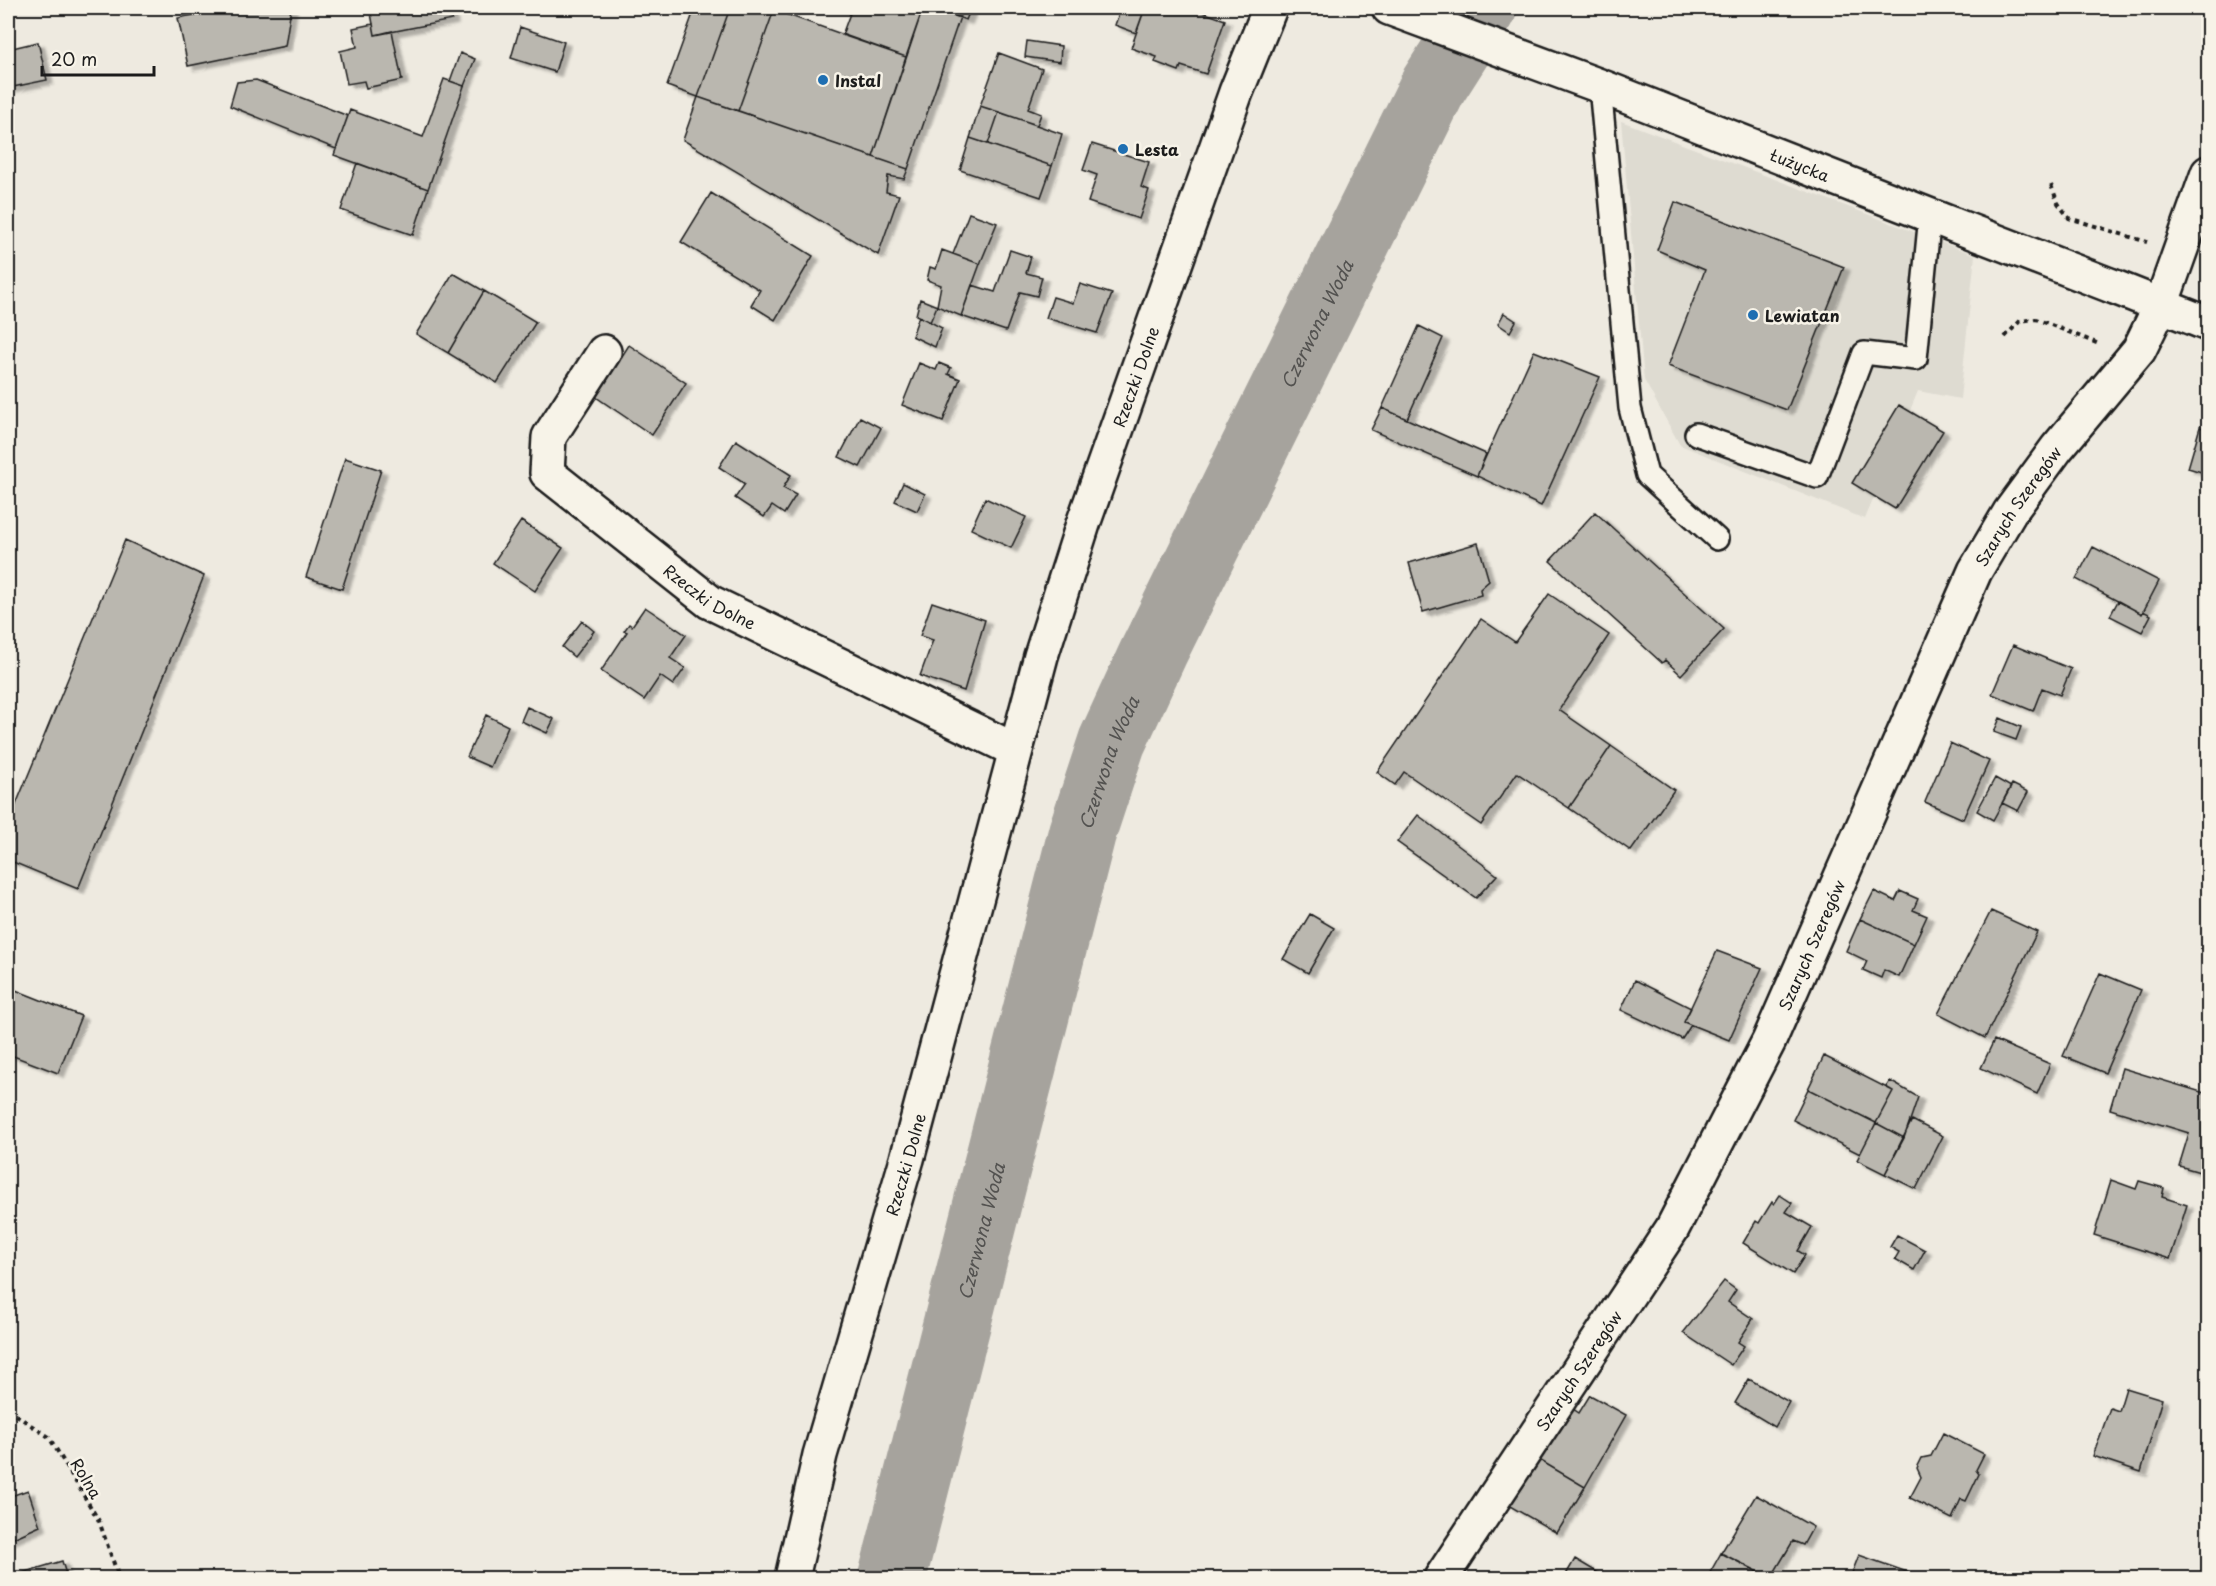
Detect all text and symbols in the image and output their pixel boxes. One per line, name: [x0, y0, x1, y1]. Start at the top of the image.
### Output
scale bar: [42, 39, 154, 77]
text: 20 m: [51, 45, 97, 72]
place label: Instal: [835, 68, 881, 92]
marker: Instal: [816, 73, 830, 87]
place label: Lesta: [1135, 137, 1179, 161]
marker: Lesta: [1116, 142, 1130, 156]
street label: Łużycka: [1766, 142, 1833, 187]
water label: Czerwona Woda: [1273, 254, 1360, 393]
place label: Lewiatan: [1765, 303, 1840, 327]
marker: Lewiatan: [1746, 308, 1760, 322]
street label: Rzeczki Dolne: [1106, 323, 1164, 431]
street label: Szarych Szeregów: [1969, 441, 2067, 571]
street label: Rzeczki Dolne: [659, 558, 760, 635]
water label: Czerwona Woda: [1071, 691, 1145, 833]
street label: Szarych Szeregów: [1772, 876, 1850, 1014]
street label: Rzeczki Dolne: [879, 1110, 931, 1219]
water label: Czerwona Woda: [950, 1159, 1011, 1302]
street label: Szarych Szeregów: [1530, 1305, 1627, 1435]
street label: Rolna: [66, 1453, 109, 1503]

